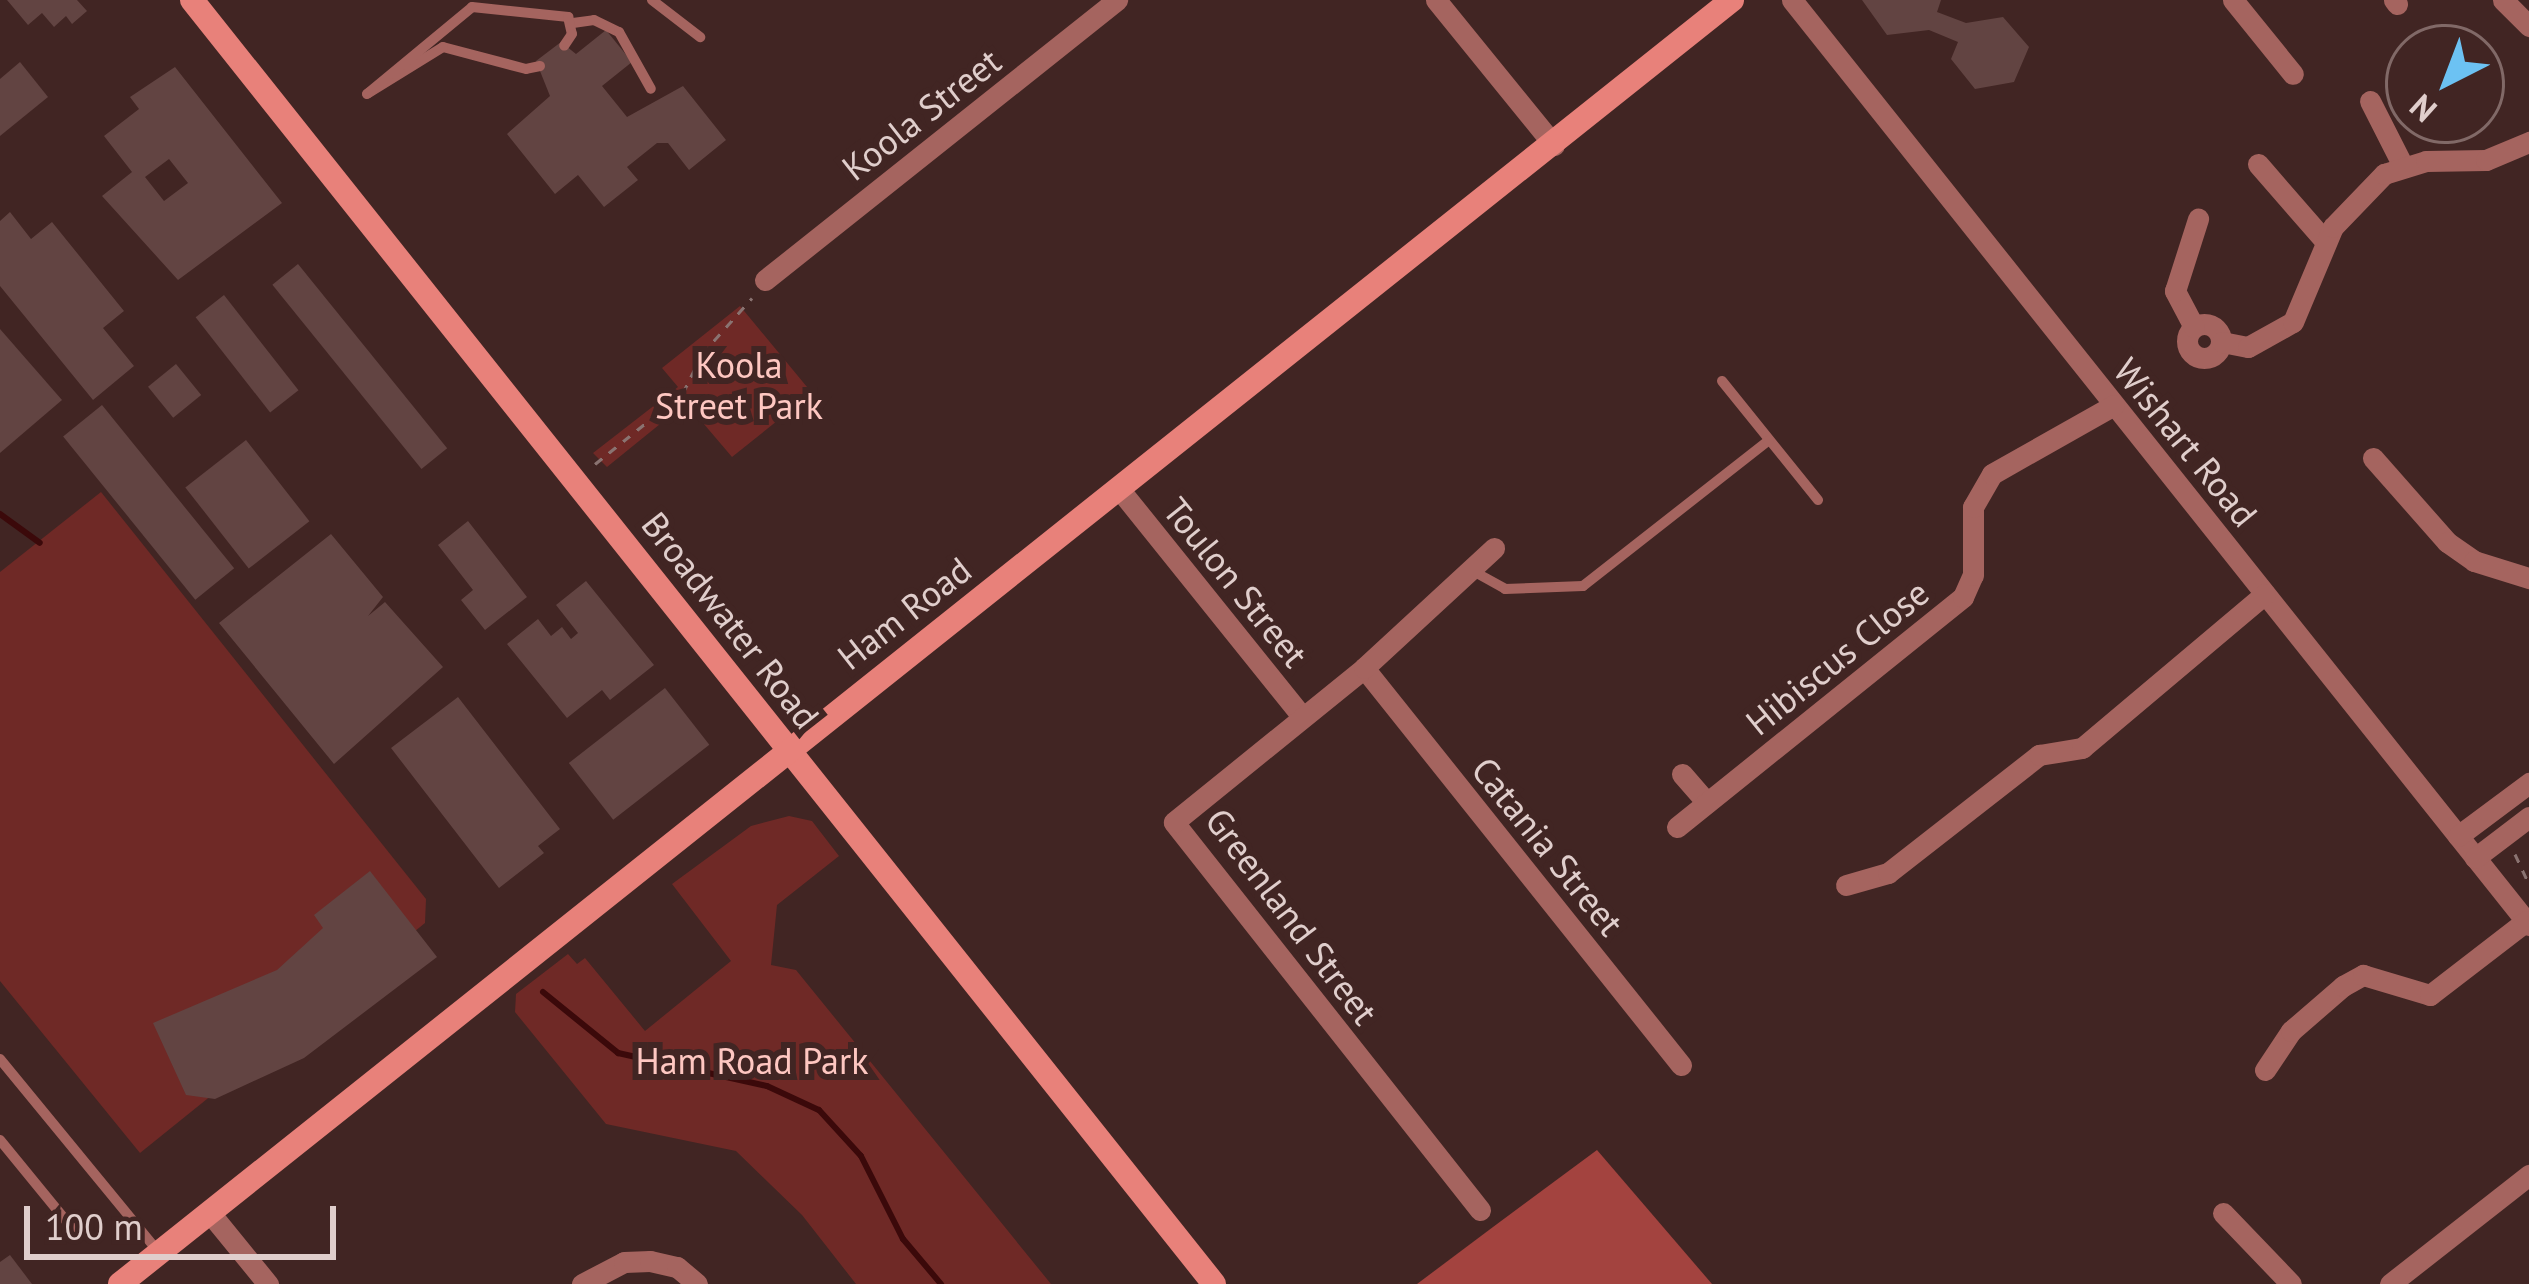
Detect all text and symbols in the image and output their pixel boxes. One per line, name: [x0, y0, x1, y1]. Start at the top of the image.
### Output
north arrow: [2385, 24, 2505, 144]
street label: Koola Street: [833, 39, 1009, 189]
text: N: [2400, 86, 2445, 132]
park label: Koola Street Park: [655, 342, 823, 427]
street label: Wishart Road: [2105, 349, 2267, 535]
street label: Toulon Street: [1155, 489, 1317, 675]
street label: Broadwater Road: [633, 503, 829, 737]
street label: Ham Road: [829, 548, 979, 678]
street label: Hibiscus Close: [1737, 570, 1937, 744]
street label: Catania Street: [1463, 748, 1633, 944]
street label: Greenland Street: [1197, 800, 1387, 1032]
park label: Ham Road Park: [636, 1039, 868, 1083]
scale bar: [30, 1182, 342, 1256]
text: 100 m: [45, 1203, 143, 1250]

